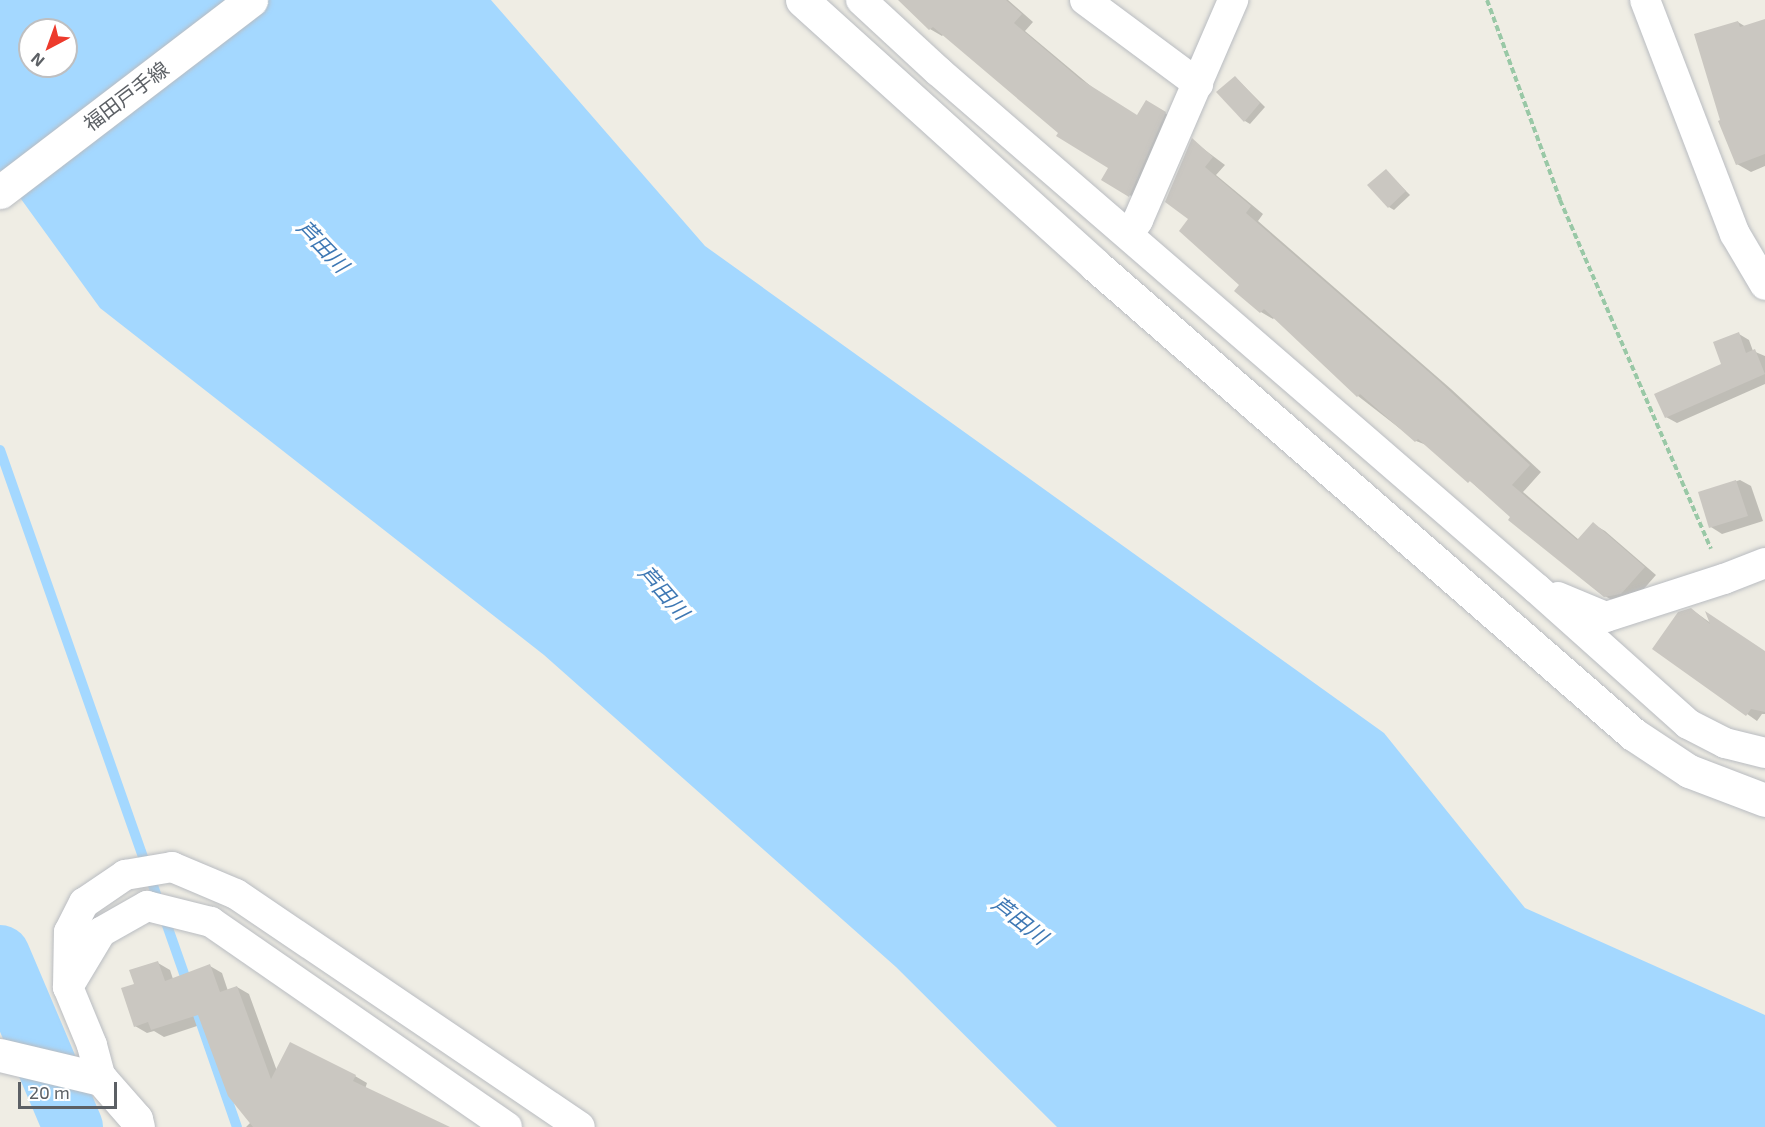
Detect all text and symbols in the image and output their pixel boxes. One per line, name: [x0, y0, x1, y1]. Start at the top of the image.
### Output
north arrow: [18, 18, 78, 78]
text: N: [27, 49, 48, 71]
street label: 福田戸手線: [79, 56, 173, 136]
water label: 芦田川: [292, 215, 354, 277]
water label: 芦田川: [634, 560, 694, 624]
water label: 芦田川: [987, 891, 1053, 949]
scale bar: [21, 1070, 120, 1108]
text: 20 m: [29, 1081, 70, 1103]

